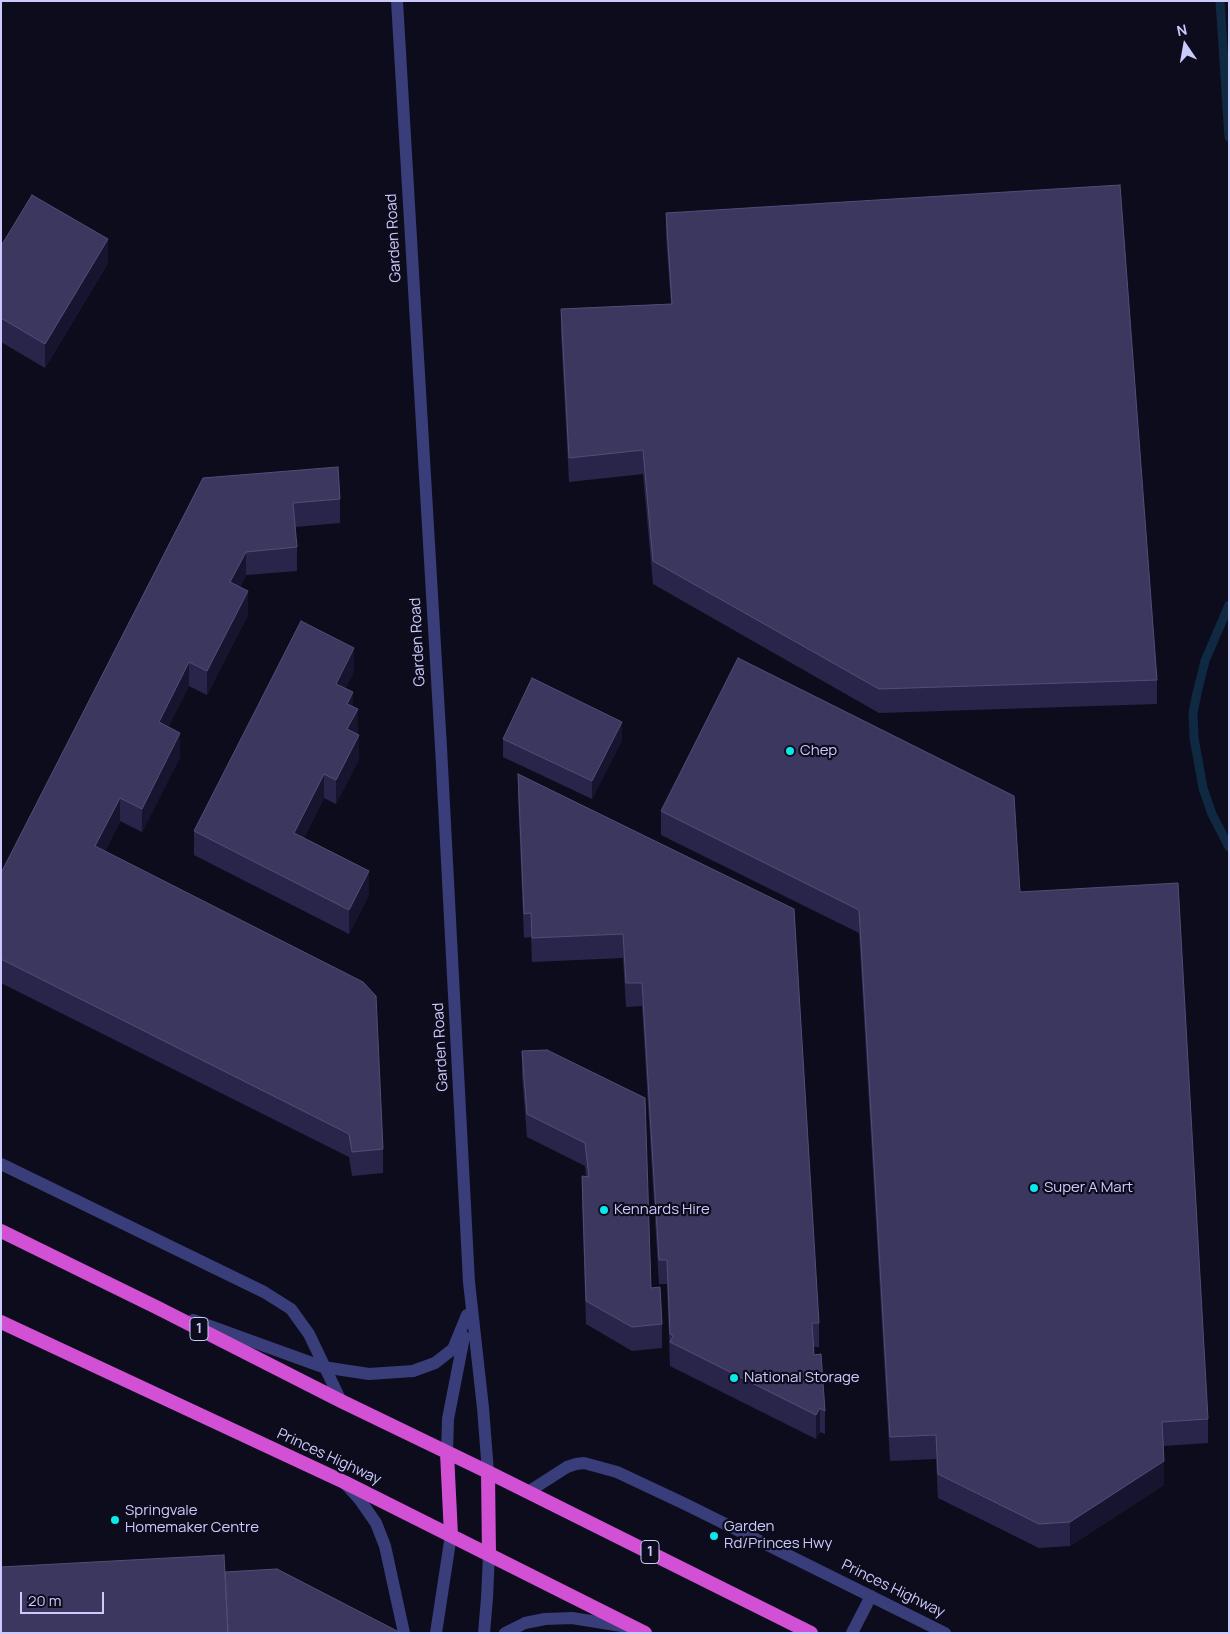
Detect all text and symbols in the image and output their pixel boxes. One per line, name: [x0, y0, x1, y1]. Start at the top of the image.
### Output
north arrow: [1160, 20, 1210, 70]
text: N: [1175, 20, 1189, 40]
street label: Garden Road: [383, 193, 405, 283]
street label: Garden Road: [407, 597, 429, 687]
place label: Chep: [800, 742, 837, 760]
marker: Chep: [784, 745, 796, 757]
street label: Garden Road: [430, 1002, 452, 1092]
place label: Super A Mart: [1044, 1179, 1133, 1197]
marker: Super A Mart: [1028, 1182, 1040, 1194]
place label: Kennards Hire: [614, 1201, 710, 1219]
marker: Kennards Hire: [598, 1204, 610, 1216]
road number: 1: [190, 1318, 208, 1340]
place label: National Storage: [744, 1369, 860, 1387]
marker: National Storage: [728, 1372, 740, 1384]
street label: Princes Highway: [274, 1425, 384, 1489]
place label: Springvale Homemaker Centre: [125, 1502, 259, 1537]
marker: Springvale Homemaker Centre: [109, 1514, 121, 1526]
place label: Garden Rd/Princes Hwy: [724, 1518, 832, 1553]
marker: Garden Rd/Princes Hwy: [708, 1530, 720, 1542]
road number: 1: [641, 1540, 659, 1564]
street label: Princes Highway: [838, 1556, 948, 1622]
scale bar: [22, 1582, 106, 1614]
text: 20 m: [28, 1590, 61, 1611]

